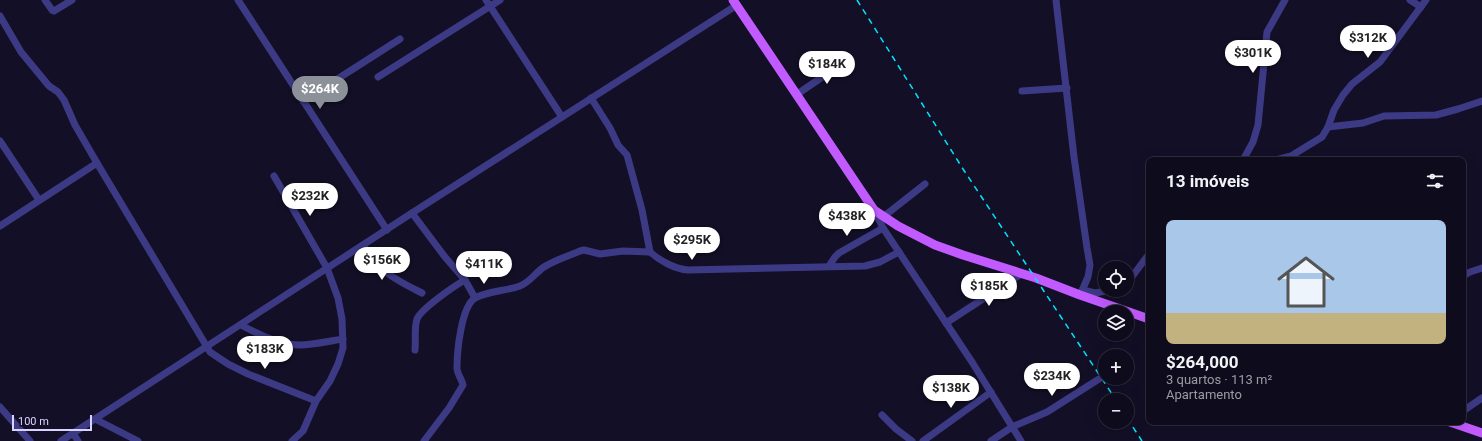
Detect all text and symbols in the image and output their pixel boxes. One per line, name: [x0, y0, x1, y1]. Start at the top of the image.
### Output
pin: $312K: [1340, 25, 1396, 59]
text: $312K: [1349, 30, 1387, 45]
pin: $301K: [1225, 40, 1281, 74]
text: $301K: [1234, 45, 1272, 60]
pin: $184K: [799, 51, 855, 85]
text: $184K: [808, 56, 846, 71]
pin: $264K: [292, 76, 348, 110]
text: $264K: [301, 81, 339, 96]
icon: filters: [1424, 170, 1446, 192]
text: 13 imóveis: [1166, 171, 1249, 191]
pin: $232K: [282, 183, 338, 217]
text: $232K: [291, 188, 329, 203]
pin: $438K: [819, 203, 875, 237]
text: $438K: [828, 208, 866, 223]
pin: $295K: [664, 227, 720, 261]
text: $295K: [673, 232, 711, 247]
icon: home: [1270, 246, 1342, 318]
pin: $156K: [354, 247, 410, 281]
pin: $411K: [456, 251, 512, 285]
text: $156K: [363, 252, 401, 267]
text: $411K: [465, 256, 503, 271]
map controls: [1098, 261, 1134, 429]
button: locate: [1098, 261, 1134, 297]
pin: $185K: [961, 273, 1017, 307]
text: $185K: [970, 278, 1008, 293]
button: layers: [1098, 305, 1134, 341]
pin: $183K: [237, 336, 293, 370]
text: $183K: [246, 341, 284, 356]
button: +: [1098, 349, 1134, 385]
text: $264,000: [1166, 352, 1238, 372]
pin: $234K: [1024, 363, 1080, 397]
text: $234K: [1033, 368, 1071, 383]
text: 3 quartos · 113 m²: [1166, 372, 1272, 387]
pin: $138K: [923, 375, 979, 409]
text: $138K: [932, 380, 970, 395]
text: Apartamento: [1166, 387, 1242, 402]
button: −: [1098, 393, 1134, 429]
scale bar: [12, 413, 92, 432]
text: 100 m: [18, 415, 49, 428]

